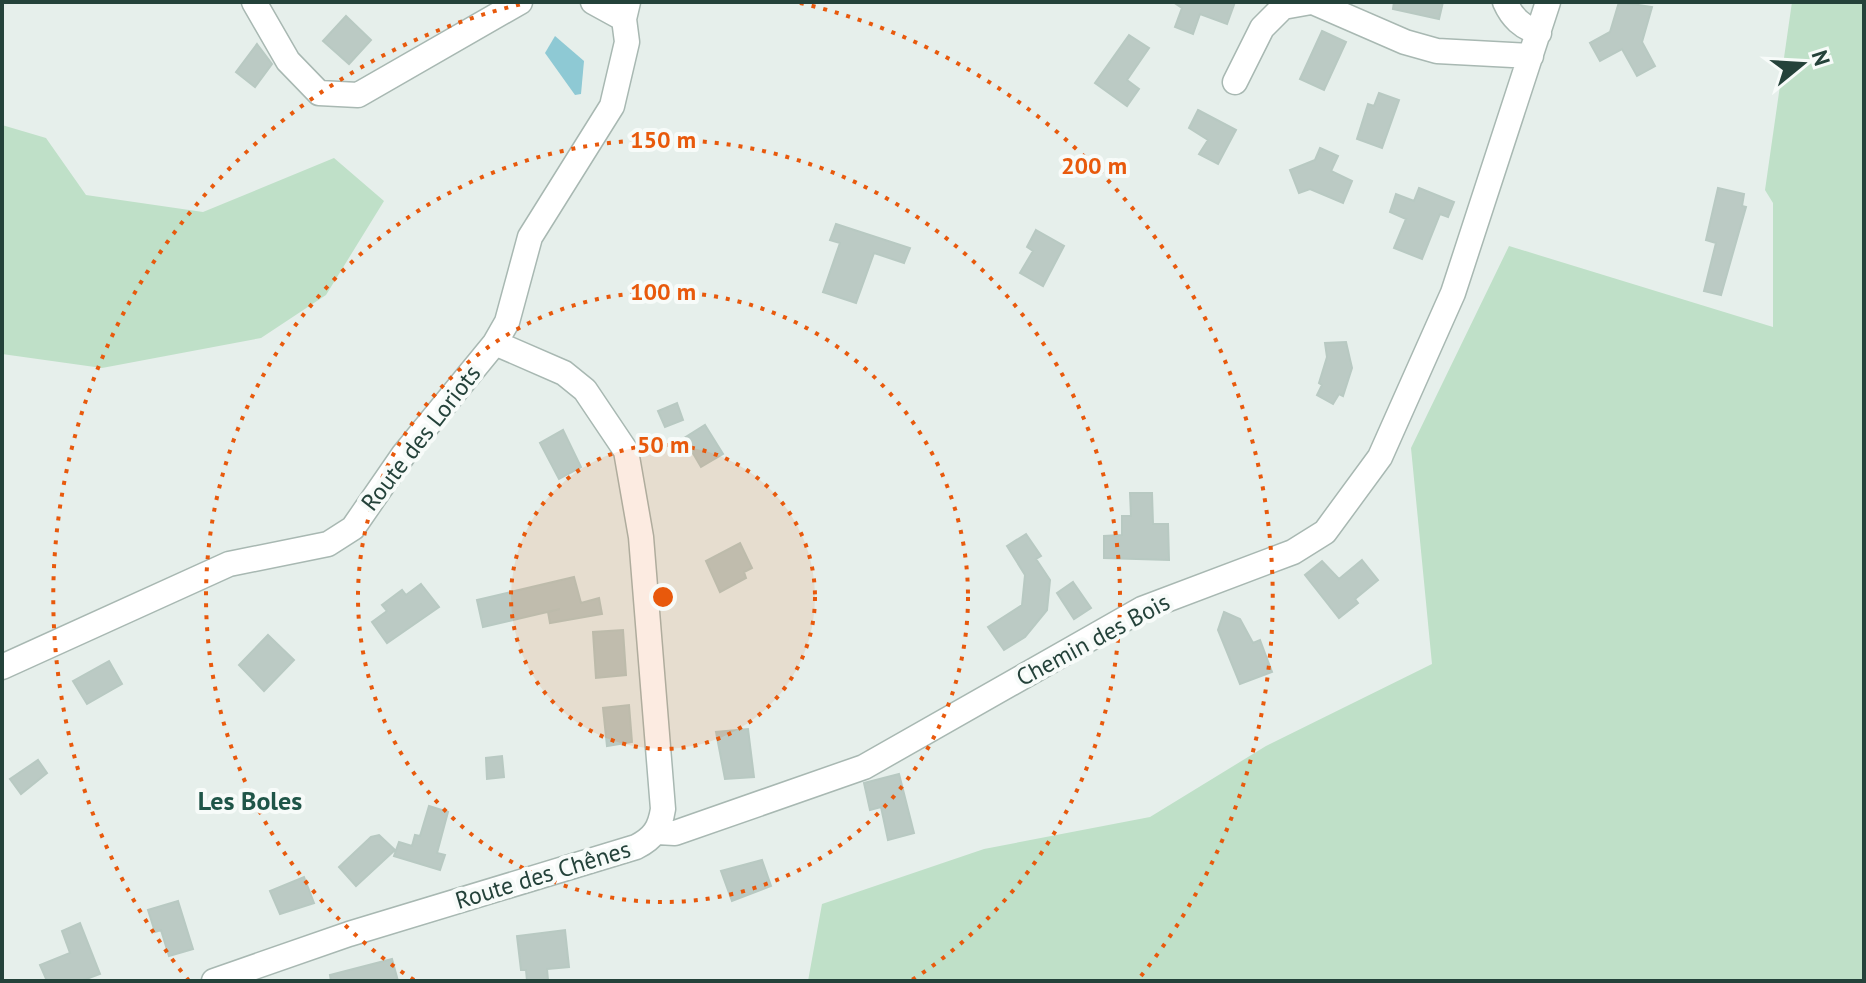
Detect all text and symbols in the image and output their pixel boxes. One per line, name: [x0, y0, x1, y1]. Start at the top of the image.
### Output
north arrow: [1762, 24, 1842, 104]
text: N: [1805, 47, 1837, 69]
text: 150 m: [630, 124, 696, 155]
text: 200 m: [1061, 150, 1127, 181]
text: 100 m: [630, 276, 696, 307]
street label: Route des Loriots: [354, 359, 487, 517]
text: 50 m: [637, 429, 689, 460]
centre of rings: [649, 583, 677, 611]
street label: Chemin des Bois: [1011, 586, 1175, 693]
district label: Les Boles: [198, 784, 302, 817]
street label: Route des Chênes: [452, 833, 634, 916]

